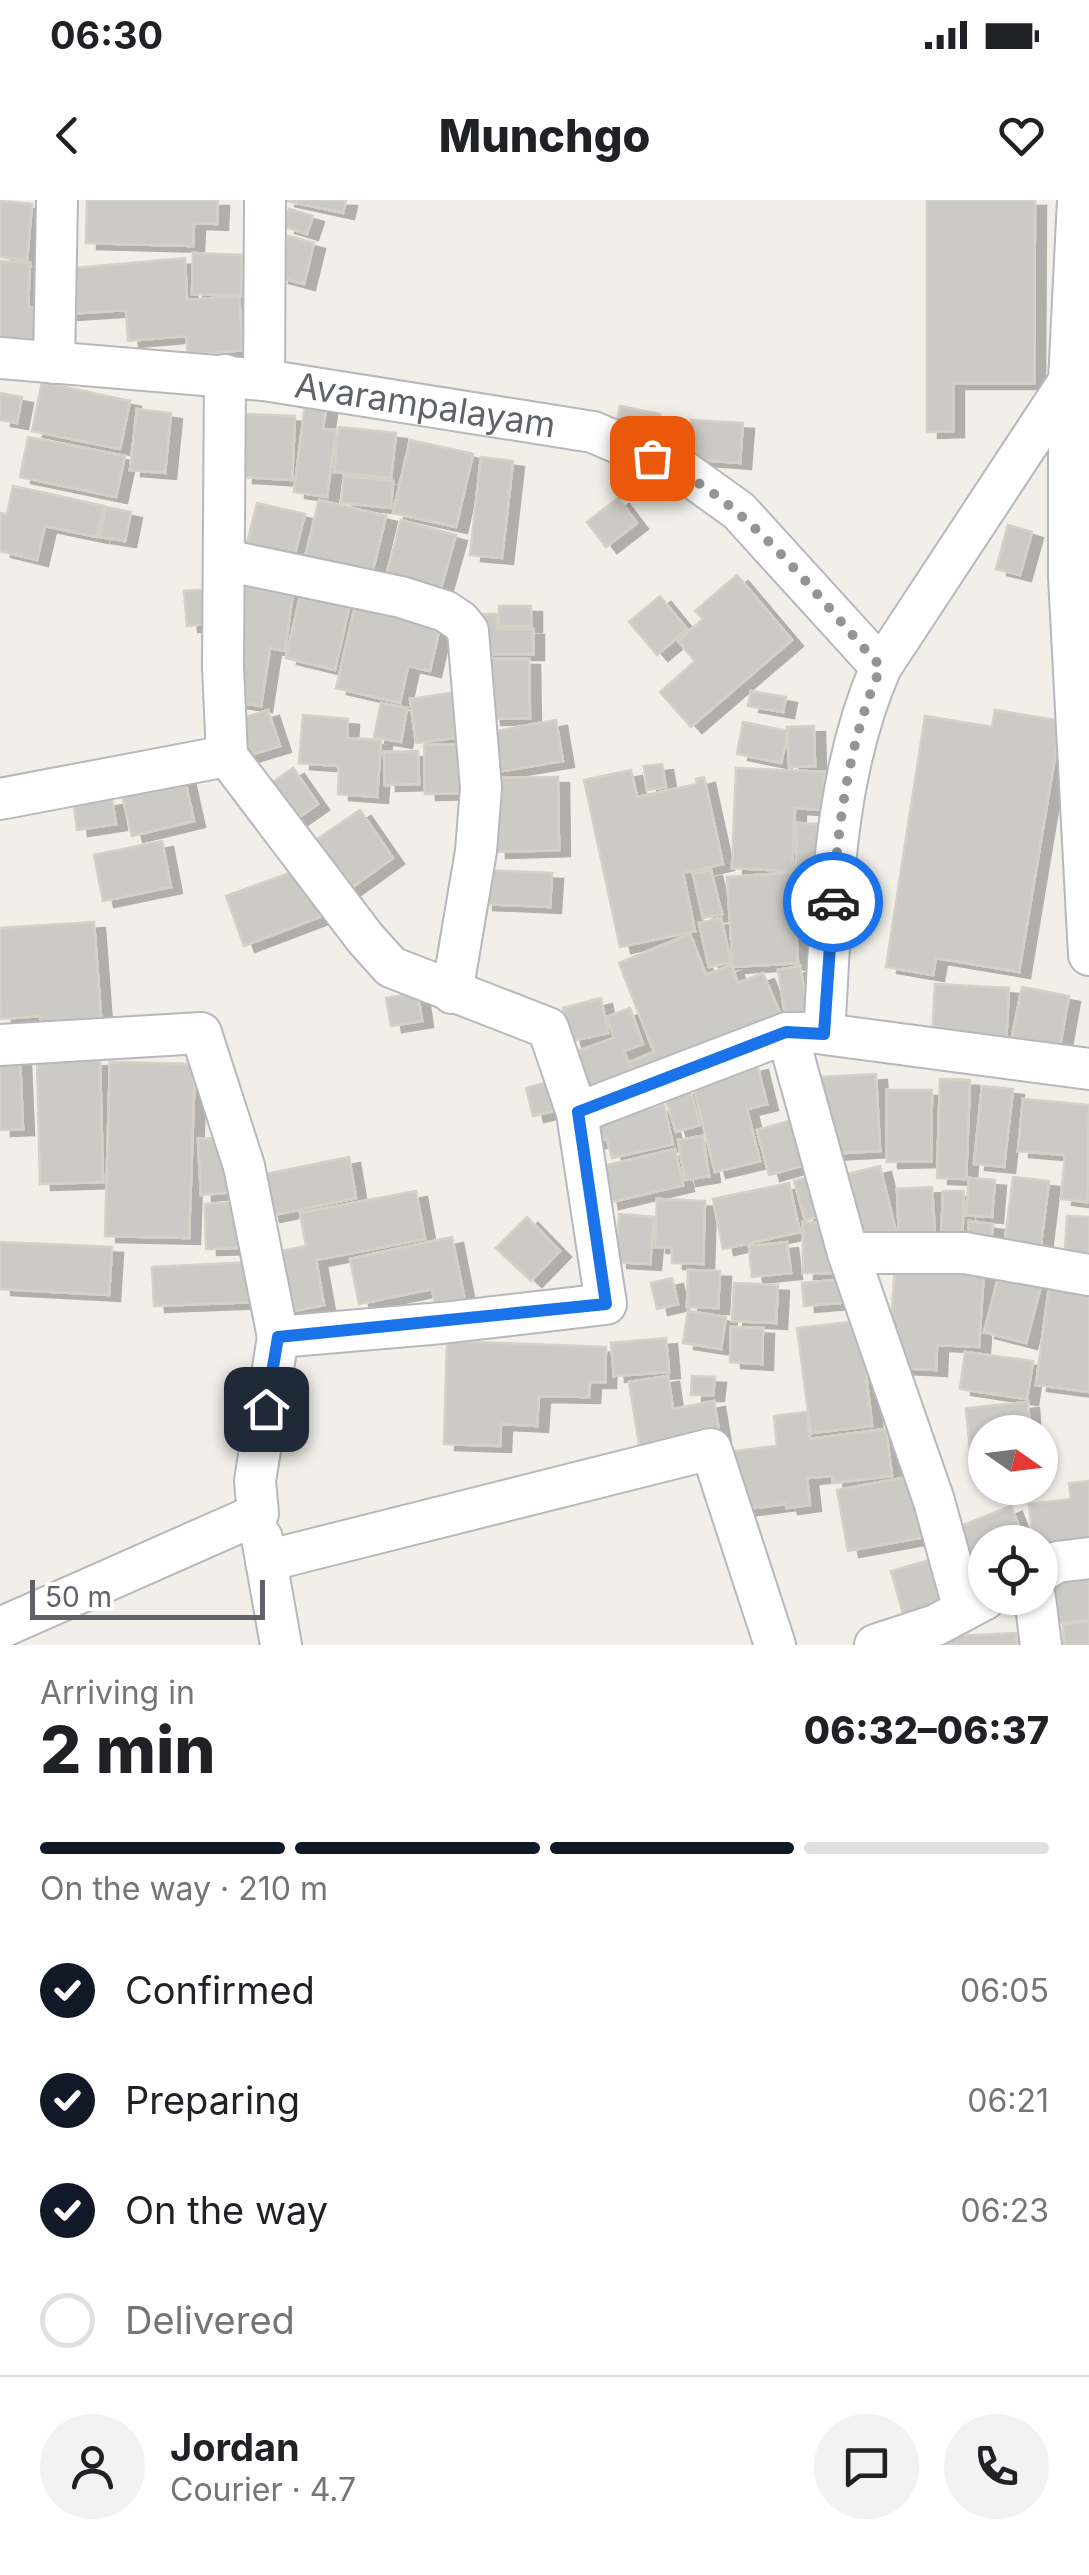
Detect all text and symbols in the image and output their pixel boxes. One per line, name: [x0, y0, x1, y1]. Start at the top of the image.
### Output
text: 06:30: [50, 12, 163, 58]
icon: back: [40, 108, 95, 163]
text: Munchgo: [439, 108, 650, 163]
icon: heart: [994, 108, 1049, 163]
street label: Avarampalayam: [292, 363, 559, 446]
pin: [610, 416, 695, 501]
icon: bag: [625, 431, 680, 486]
courier: [783, 852, 883, 952]
icon: car: [806, 875, 861, 930]
pin: [224, 1367, 309, 1452]
icon: home: [239, 1382, 294, 1437]
north arrow: [968, 1415, 1058, 1505]
map controls: [968, 1415, 1058, 1615]
button: locate: [968, 1525, 1058, 1615]
scale bar: [30, 1575, 265, 1620]
text: 50 m: [45, 1580, 112, 1614]
text: Arriving in: [40, 1673, 195, 1712]
text: 06:32–06:37: [804, 1707, 1049, 1753]
text: 2 min: [40, 1710, 216, 1789]
text: On the way · 210 m: [40, 1869, 328, 1908]
icon: check: [40, 1963, 95, 2018]
text: Confirmed: [125, 1967, 315, 2013]
text: 06:05: [960, 1971, 1049, 2010]
icon: check: [40, 2073, 95, 2128]
text: Preparing: [125, 2077, 300, 2123]
text: 06:21: [967, 2081, 1049, 2120]
icon: check: [40, 2183, 95, 2238]
text: On the way: [125, 2187, 328, 2233]
text: 06:23: [960, 2191, 1049, 2230]
text: Delivered: [125, 2297, 295, 2343]
button: person: [40, 2414, 145, 2519]
button: chat: [814, 2414, 919, 2519]
button: phone: [944, 2414, 1049, 2519]
text: Jordan: [170, 2424, 300, 2470]
text: Courier · 4.7: [170, 2470, 356, 2509]

